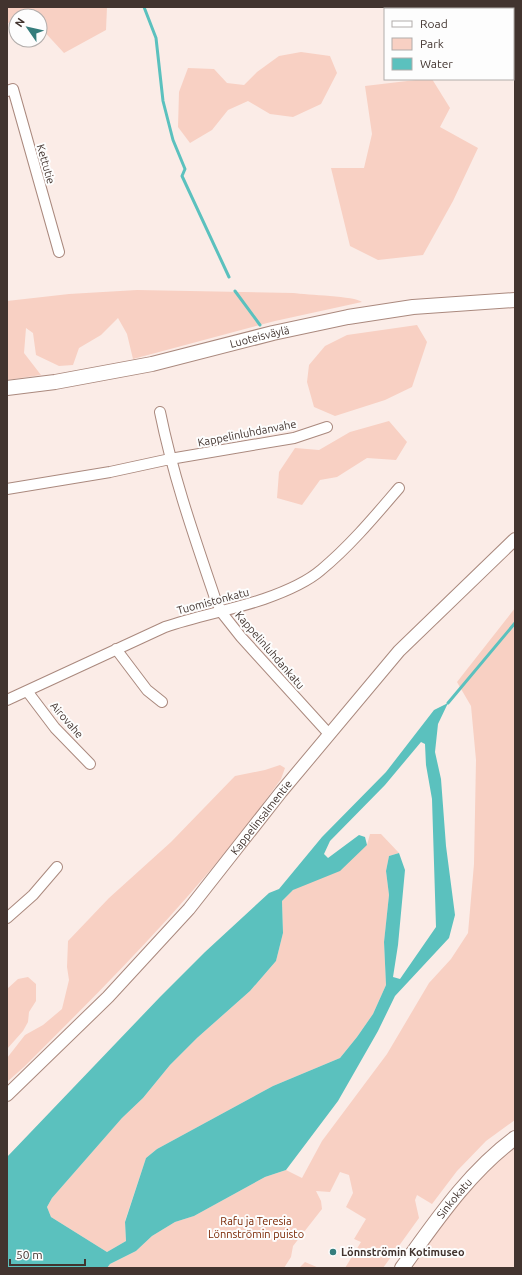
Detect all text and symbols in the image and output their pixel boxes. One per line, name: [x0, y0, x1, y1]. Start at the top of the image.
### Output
north arrow: [8, 8, 48, 48]
legend: [384, 8, 514, 80]
text: N: [12, 16, 27, 29]
text: Road: [420, 17, 448, 30]
text: Park: [420, 37, 444, 50]
text: Water: [420, 57, 453, 70]
street label: Kettutie: [35, 143, 57, 185]
street label: Luoteisväylä: [228, 324, 290, 350]
street label: Kappelinluhdanvahe: [197, 418, 297, 448]
street label: Tuomistonkatu: [176, 586, 250, 616]
street label: Kappelinluhdankatu: [233, 609, 307, 691]
street label: Airovahe: [48, 700, 86, 740]
street label: Kappelinsalmentie: [228, 778, 294, 857]
street label: Sinkokatu: [434, 1176, 474, 1221]
park label: Rafu ja Teresia Lönnströmin puisto: [208, 1215, 304, 1240]
scale bar: [10, 1241, 85, 1267]
place label: Lönnströmin Kotimuseo: [341, 1246, 465, 1258]
marker: Lönnströmin Kotimuseo: [328, 1247, 338, 1257]
text: 50 m: [16, 1248, 43, 1261]

